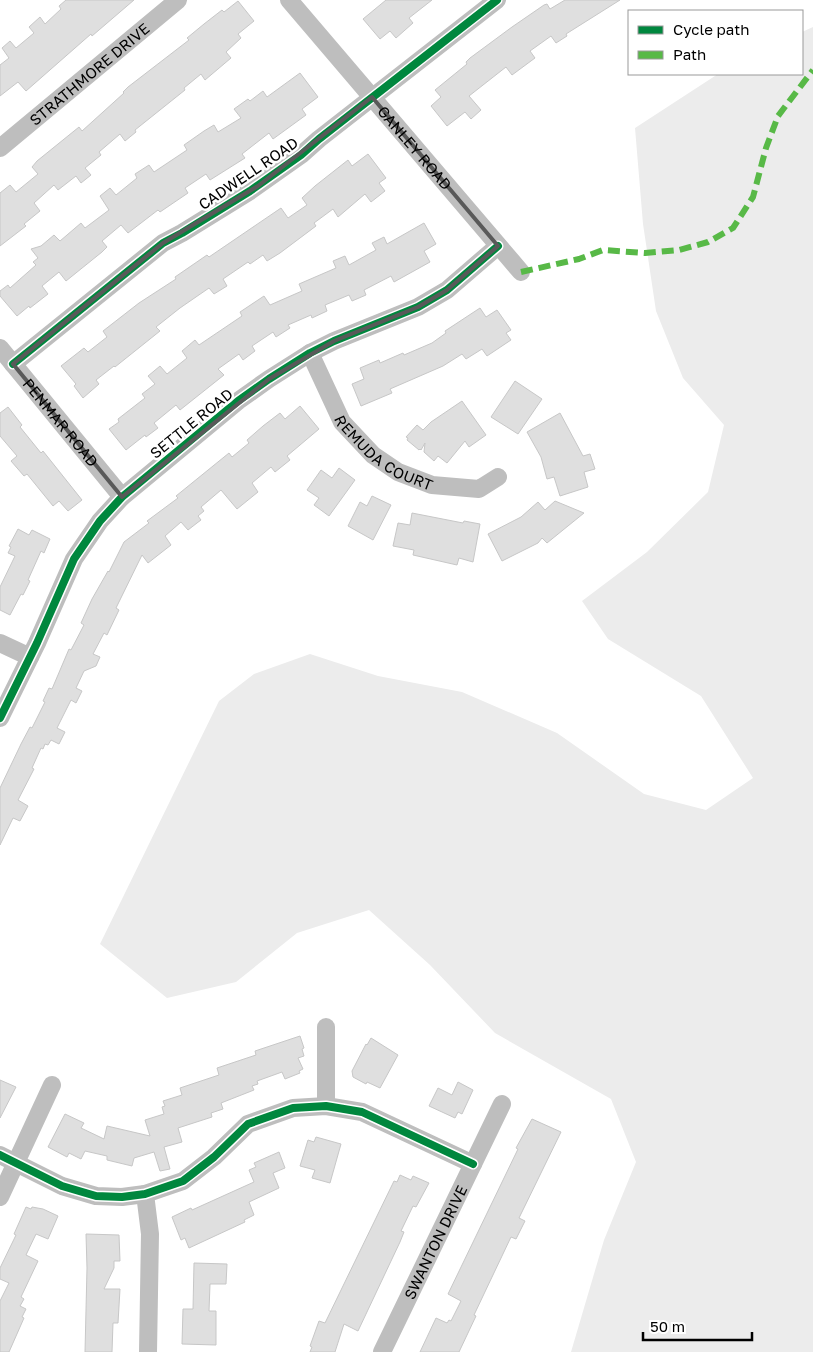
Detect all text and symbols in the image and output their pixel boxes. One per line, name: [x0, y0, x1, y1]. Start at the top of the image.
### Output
legend: [628, 10, 803, 75]
street label: STRATHMORE DRIVE: [26, 19, 153, 129]
text: Cycle path: [673, 20, 749, 38]
text: Path: [673, 45, 706, 63]
street label: GANLEY ROAD: [374, 102, 456, 193]
street label: CADWELL ROAD: [195, 133, 301, 213]
street label: PENMAR ROAD: [19, 374, 102, 470]
street label: SETTLE ROAD: [146, 384, 236, 462]
street label: REMUDA COURT: [331, 412, 436, 494]
street label: SWANTON DRIVE: [400, 1182, 470, 1302]
scale bar: [643, 1310, 752, 1342]
text: 50 m: [650, 1317, 685, 1335]

